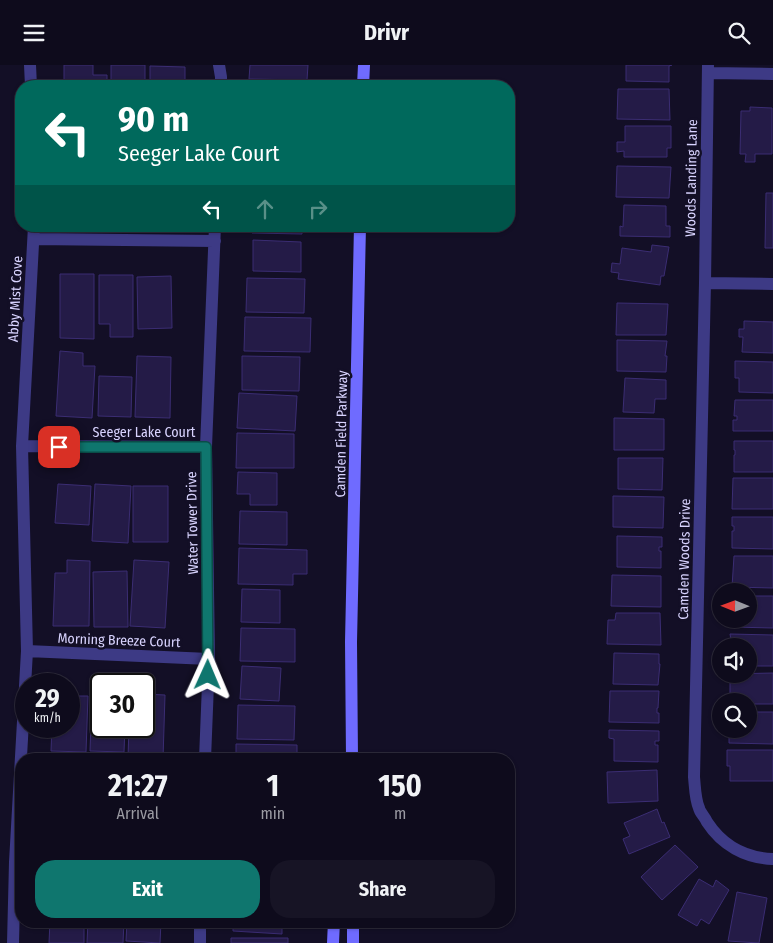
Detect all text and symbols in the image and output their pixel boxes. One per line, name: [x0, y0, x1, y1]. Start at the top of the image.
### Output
icon: menu: [20, 19, 48, 47]
text: Drivr: [364, 19, 409, 46]
icon: search: [725, 19, 753, 47]
text: 90 m: [118, 98, 189, 140]
icon: left: [35, 100, 100, 165]
street label: Woods Landing Lane: [682, 119, 701, 237]
text: Seeger Lake Court: [118, 140, 280, 167]
icon: left: [198, 195, 226, 223]
icon: ahead: [251, 195, 279, 223]
icon: right: [304, 195, 332, 223]
street label: Abby Mist Cove: [5, 255, 26, 343]
street label: Camden Field Parkway: [332, 370, 351, 498]
street label: Seeger Lake Court: [93, 424, 196, 441]
pin: [38, 426, 80, 468]
icon: arrive: [45, 433, 73, 461]
street label: Water Tower Drive: [183, 471, 202, 575]
street label: Camden Woods Drive: [675, 498, 694, 620]
north arrow: [712, 583, 758, 627]
map controls: [712, 583, 757, 738]
street label: Morning Breeze Court: [57, 630, 181, 651]
button: sound: [712, 638, 757, 683]
position arrow: [181, 648, 233, 700]
speed limit sign: 30: [90, 673, 155, 738]
text: 29: [35, 684, 60, 714]
button: search: [712, 693, 757, 738]
text: km/h: [34, 711, 61, 725]
text: 21:27: [108, 768, 167, 804]
text: 1: [266, 768, 279, 804]
text: 150: [378, 768, 422, 804]
text: Arrival: [117, 804, 159, 823]
text: min: [260, 804, 285, 823]
text: m: [394, 804, 406, 823]
button: Exit: [35, 860, 260, 918]
button: Share: [270, 860, 495, 918]

